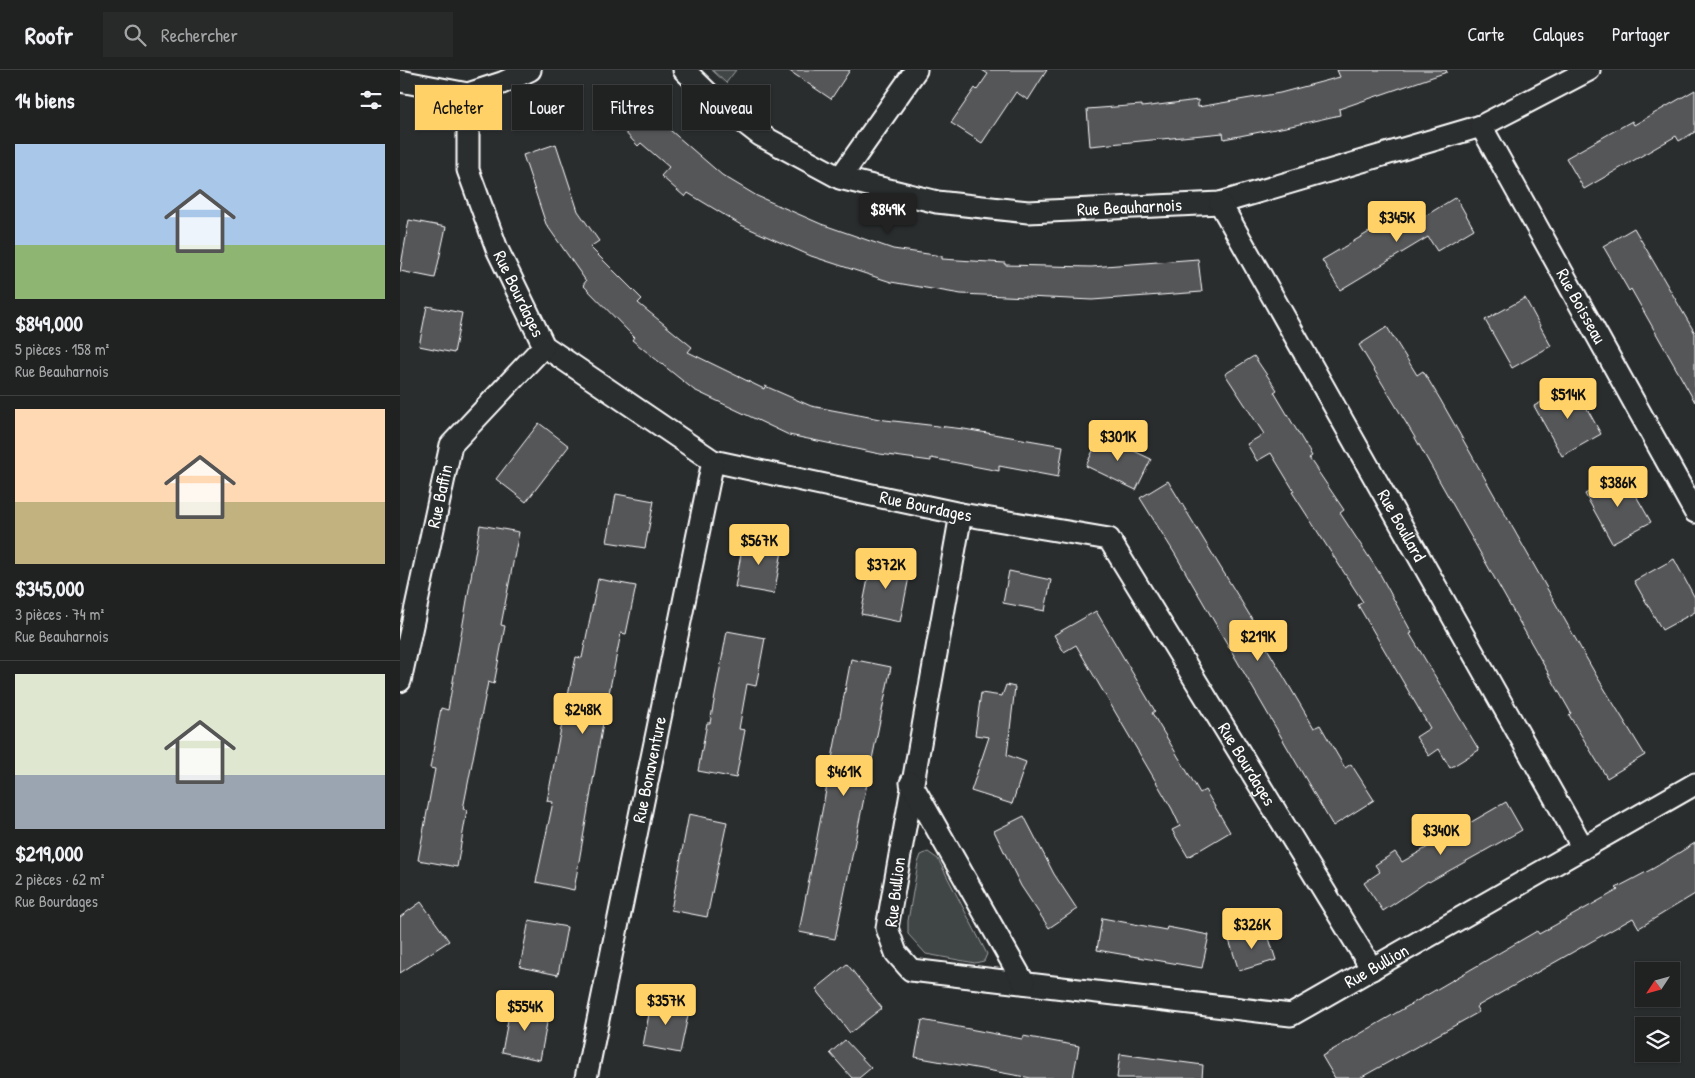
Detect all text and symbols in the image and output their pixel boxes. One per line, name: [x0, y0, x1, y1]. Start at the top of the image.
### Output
search box: [103, 12, 453, 57]
text: Roofr: [25, 19, 73, 51]
icon: search: [121, 21, 149, 49]
text: Rechercher: [161, 22, 238, 48]
text: Carte: [1467, 22, 1505, 47]
text: Calques: [1533, 22, 1584, 47]
text: Partager: [1612, 22, 1670, 47]
chip: Acheter: [415, 85, 502, 130]
chip: Louer: [512, 85, 583, 130]
chip: Filtres: [593, 85, 672, 130]
chip: Nouveau: [682, 85, 770, 130]
text: 14 biens: [15, 86, 75, 115]
icon: filters: [357, 86, 385, 114]
icon: home: [155, 176, 245, 266]
pin: $849K: [853, 192, 923, 235]
street label: Rue Beauharnois: [1076, 192, 1183, 222]
text: $849K: [870, 198, 906, 220]
pin: $345K: [1362, 200, 1432, 243]
text: $345K: [1379, 206, 1415, 228]
street label: Rue Bourdages: [488, 246, 551, 341]
street label: Rue Boisseau: [1550, 264, 1612, 348]
text: $849,000: [15, 309, 83, 338]
text: 5 pièces · 158 m²: [15, 338, 109, 360]
text: Rue Beauharnois: [15, 360, 108, 382]
pin: $514K: [1533, 378, 1603, 420]
text: $514K: [1550, 383, 1586, 405]
pin: $301K: [1083, 420, 1153, 462]
text: $301K: [1100, 425, 1136, 447]
icon: home: [155, 442, 245, 532]
street label: Rue Baffin: [420, 462, 458, 530]
pin: $386K: [1583, 466, 1653, 508]
text: $386K: [1600, 471, 1636, 493]
street label: Rue Bourdages: [878, 484, 974, 528]
street label: Rue Boullard: [1372, 485, 1432, 566]
pin: $567K: [724, 524, 794, 566]
text: $567K: [740, 529, 778, 551]
pin: $372K: [851, 548, 921, 590]
text: $372K: [866, 553, 906, 575]
text: $345,000: [15, 574, 84, 603]
text: 3 pièces · 74 m²: [15, 603, 104, 625]
pin: $219K: [1223, 620, 1293, 662]
text: Rue Beauharnois: [15, 625, 108, 647]
text: $219K: [1240, 625, 1276, 647]
pin: $248K: [548, 692, 618, 735]
text: $248K: [565, 698, 601, 720]
icon: home: [155, 707, 245, 797]
street label: Rue Bonaventure: [626, 714, 672, 825]
street label: Rue Bourdages: [1212, 718, 1282, 810]
pin: $461K: [809, 754, 879, 797]
text: $461K: [827, 760, 861, 782]
pin: $340K: [1406, 814, 1476, 856]
text: $340K: [1423, 819, 1459, 841]
text: $219,000: [15, 839, 83, 868]
street label: Rue Bullion: [878, 856, 911, 928]
text: 2 pièces · 62 m²: [15, 868, 104, 890]
text: Rue Bourdages: [15, 890, 98, 912]
pin: $326K: [1217, 908, 1287, 950]
text: $326K: [1233, 913, 1271, 935]
street label: Rue Bullion: [1340, 937, 1413, 994]
north arrow: [1635, 962, 1680, 1008]
map controls: [1635, 962, 1680, 1062]
pin: $357K: [631, 984, 701, 1026]
text: $357K: [647, 989, 685, 1011]
pin: $554K: [490, 990, 560, 1032]
text: $554K: [507, 995, 543, 1017]
button: layers: [1635, 1017, 1680, 1062]

